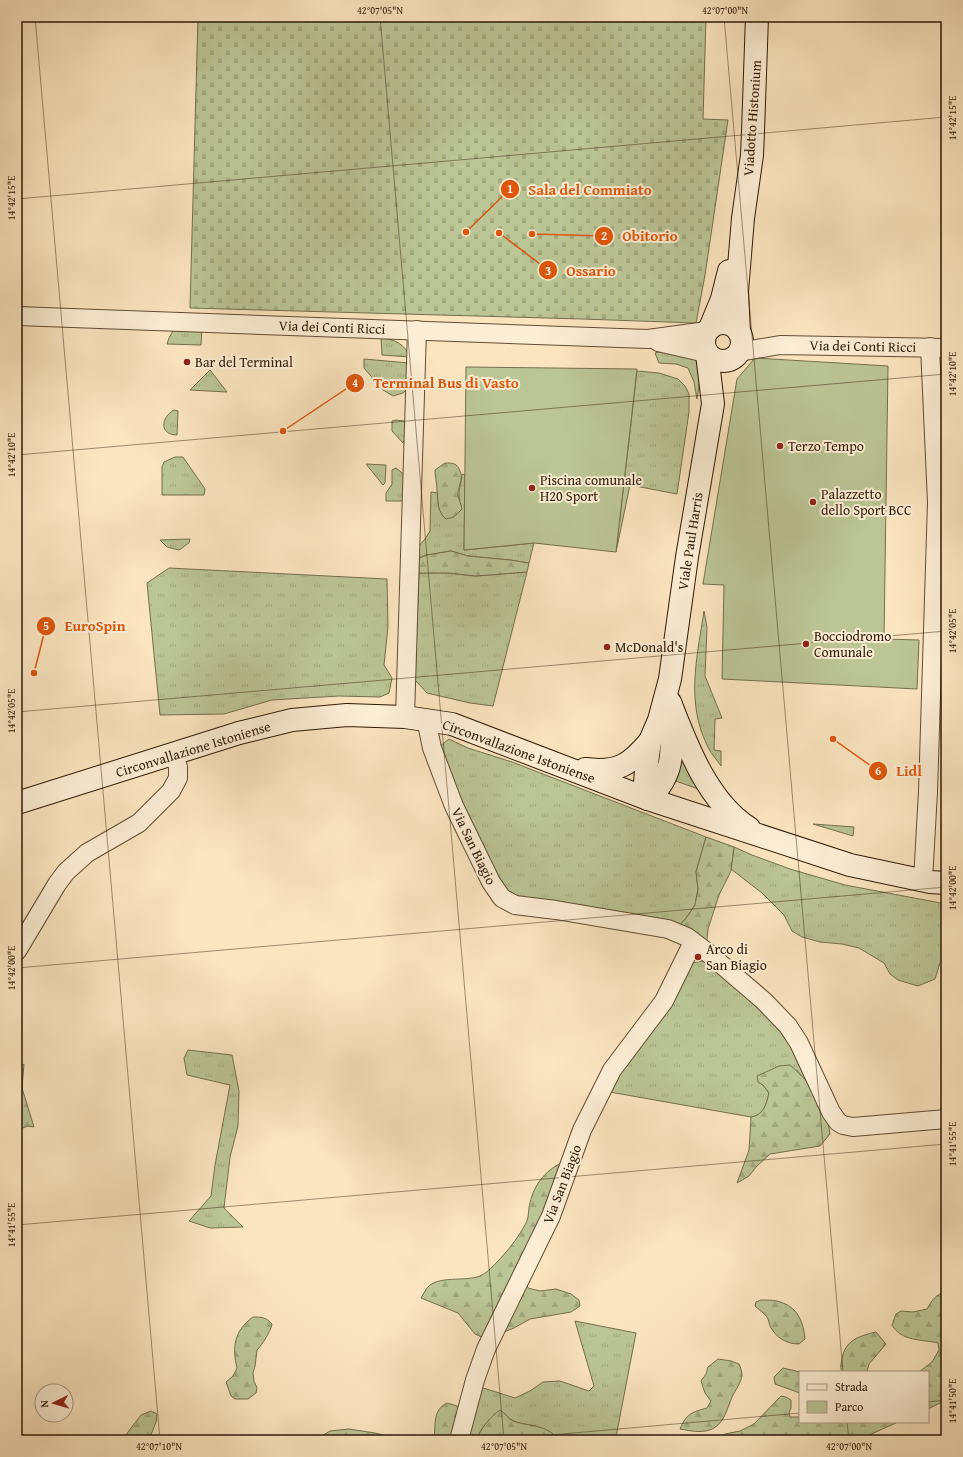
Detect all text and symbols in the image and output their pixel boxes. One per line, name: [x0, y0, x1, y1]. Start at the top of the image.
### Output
text: 42°07'05"N: [357, 3, 403, 18]
text: 42°07'00"N: [702, 3, 748, 18]
street label: Viadotto Histonium: [738, 59, 766, 177]
text: 14°42'15"E: [945, 96, 960, 140]
text: 14°42'15"E: [4, 176, 19, 220]
callout: Sala del Commiato: [500, 176, 659, 203]
text: Sala del Commiato: [528, 179, 652, 200]
text: 1: [507, 180, 513, 197]
callout: Obitorio: [594, 223, 686, 250]
text: Obitorio: [622, 225, 678, 246]
text: 2: [601, 227, 607, 244]
callout: Ossario: [538, 257, 623, 284]
text: Ossario: [566, 260, 616, 281]
text: 3: [545, 262, 551, 279]
street label: Via dei Conti Ricci: [278, 315, 386, 339]
street label: Via dei Conti Ricci: [809, 335, 917, 357]
place label: Bar del Terminal: [195, 352, 293, 372]
text: 14°42'10"E: [945, 352, 960, 396]
marker: Bar del Terminal: [182, 357, 192, 367]
callout: Terminal Bus di Vasto: [345, 369, 527, 396]
text: Terminal Bus di Vasto: [373, 372, 519, 393]
text: 4: [352, 374, 358, 391]
text: 14°42'10"E: [4, 433, 19, 477]
place label: Terzo Tempo: [788, 436, 864, 456]
marker: Terzo Tempo: [775, 441, 785, 451]
place label: Piscina comunale H20 Sport: [540, 470, 642, 506]
marker: Piscina comunale H20 Sport: [527, 483, 537, 493]
place label: Palazzetto dello Sport BCC: [821, 484, 912, 520]
street label: Viale Paul Harris: [672, 491, 708, 591]
marker: Palazzetto dello Sport BCC: [808, 497, 818, 507]
text: 14°42'05"E: [945, 609, 960, 653]
callout: EuroSpin: [36, 612, 133, 639]
text: EuroSpin: [64, 615, 126, 636]
text: 5: [43, 617, 49, 634]
place label: Bocciodromo Comunale: [814, 626, 891, 662]
place label: McDonald's: [615, 637, 683, 657]
marker: Bocciodromo Comunale: [801, 639, 811, 649]
marker: McDonald's: [602, 642, 612, 652]
text: 14°42'05"E: [4, 689, 19, 733]
street label: Circonvallazione Istoniense: [440, 714, 599, 788]
street label: Circonvallazione Istoniense: [113, 716, 273, 782]
callout: Lidl: [868, 757, 930, 784]
text: Lidl: [896, 760, 922, 781]
text: 6: [875, 762, 881, 779]
street label: Via San Biagio: [447, 804, 501, 888]
text: 14°42'00"E: [945, 866, 960, 910]
place label: Arco di San Biagio: [706, 939, 767, 975]
text: 14°42'00"E: [4, 946, 19, 990]
marker: Arco di San Biagio: [693, 952, 703, 962]
text: 14°41'55"E: [945, 1122, 960, 1166]
street label: Via San Biagio: [538, 1141, 586, 1227]
text: 14°41'55"E: [4, 1203, 19, 1247]
legend: [799, 1371, 929, 1423]
text: Strada: [835, 1378, 868, 1395]
text: 14°41'50"E: [945, 1379, 960, 1423]
north arrow: [34, 1383, 74, 1423]
text: Parco: [835, 1398, 863, 1415]
text: N: [36, 1399, 52, 1408]
text: 42°07'10"N: [136, 1439, 182, 1454]
text: 42°07'05"N: [481, 1439, 527, 1454]
text: 42°07'00"N: [826, 1439, 872, 1454]

